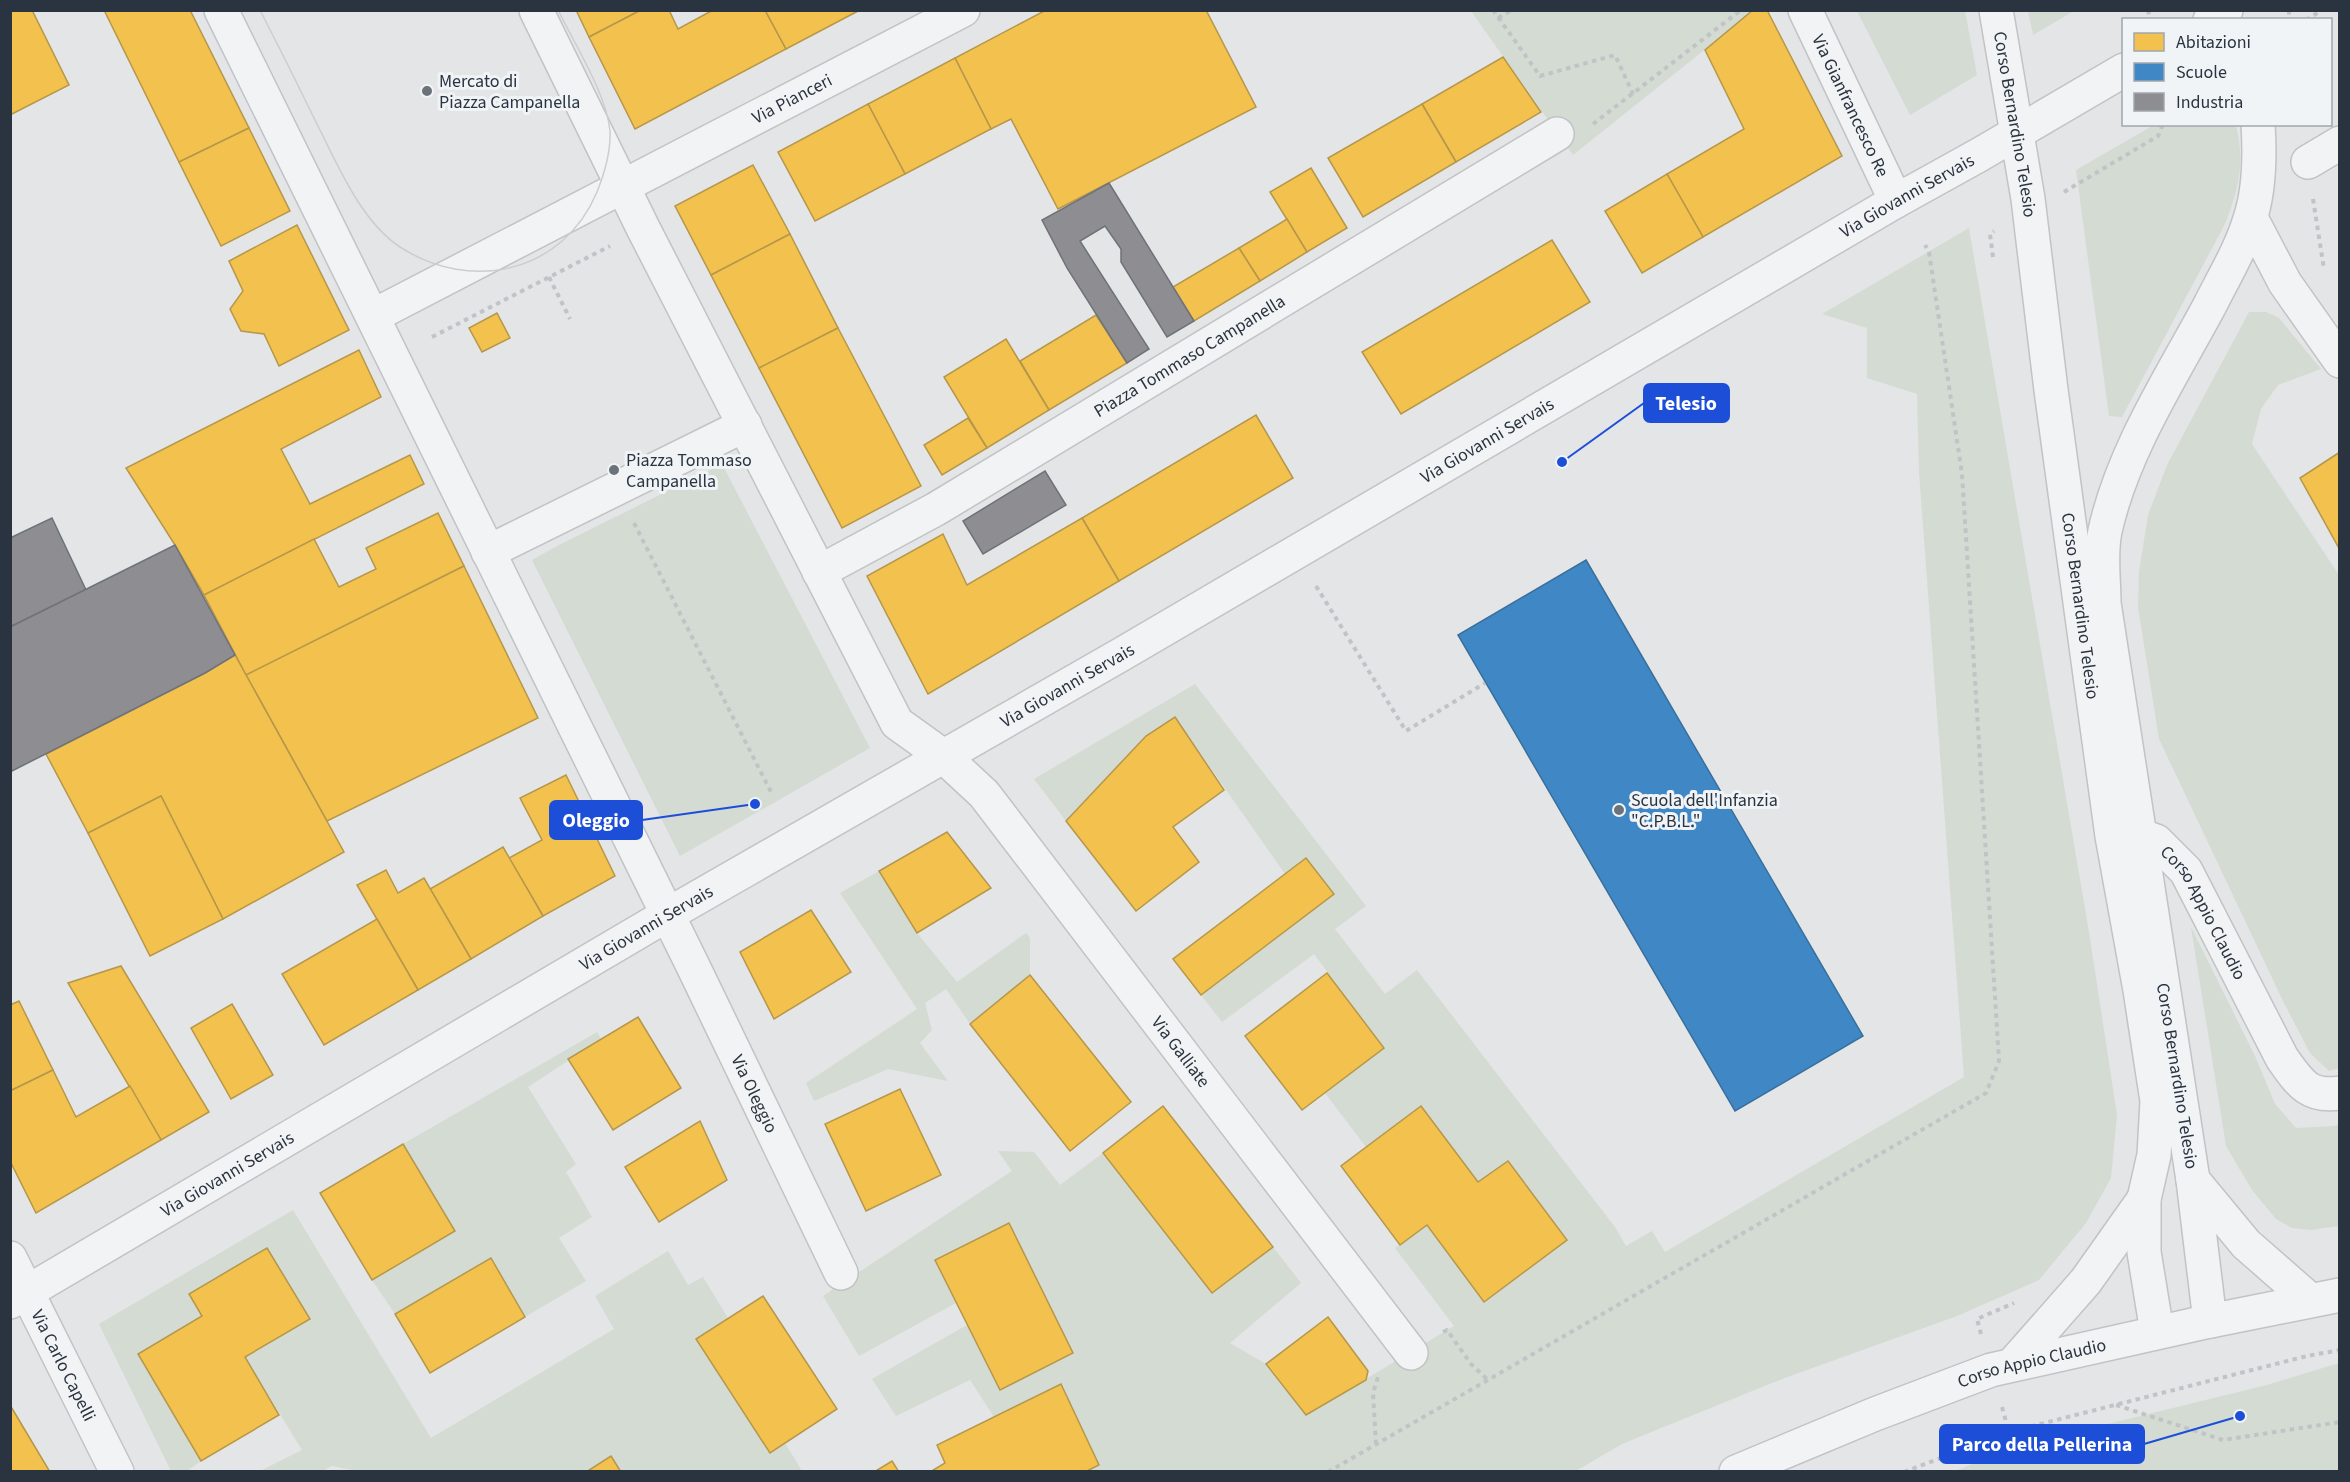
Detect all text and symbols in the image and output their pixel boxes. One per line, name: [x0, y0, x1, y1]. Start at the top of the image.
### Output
legend: [2122, 18, 2332, 126]
street label: Corso Bernardino Telesio: [1987, 29, 2043, 219]
street label: Via Gianfrancesco Re: [1806, 30, 1895, 181]
text: Abitazioni: [2176, 30, 2251, 55]
text: Scuole: [2176, 60, 2227, 85]
street label: Via Pianceri: [747, 67, 837, 130]
place label: Mercato di Piazza Campanella: [439, 69, 580, 115]
marker: Mercato di Piazza Campanella: [420, 84, 434, 98]
text: Industria: [2176, 90, 2243, 115]
street label: Via Giovanni Servais: [1835, 148, 1979, 244]
street label: Piazza Tommaso Campanella: [1089, 288, 1290, 423]
callout: Telesio: [1644, 384, 1729, 422]
text: Telesio: [1655, 390, 1717, 418]
street label: Via Giovanni Servais: [1416, 391, 1558, 489]
place label: Piazza Tommaso Campanella: [626, 448, 752, 494]
marker: Piazza Tommaso Campanella: [607, 463, 621, 477]
street label: Corso Bernardino Telesio: [2055, 511, 2106, 701]
street label: Via Giovanni Servais: [996, 637, 1139, 734]
place label: Scuola dell'Infanzia "C.P.B.L.": [1631, 788, 1778, 834]
callout: Oleggio: [550, 801, 642, 839]
marker: Scuola dell'Infanzia "C.P.B.L.": [1612, 803, 1626, 817]
text: Oleggio: [562, 807, 630, 835]
street label: Corso Appio Claudio: [2155, 840, 2252, 984]
street label: Via Giovanni Servais: [575, 879, 717, 977]
street label: Corso Bernardino Telesio: [2150, 981, 2204, 1171]
street label: Via Galliate: [1145, 1011, 1216, 1093]
street label: Via Oleggio: [725, 1050, 784, 1137]
street label: Via Giovanni Servais: [156, 1125, 298, 1223]
street label: Via Carlo Capelli: [25, 1305, 102, 1425]
street label: Corso Appio Claudio: [1954, 1332, 2109, 1394]
callout: Parco della Pellerina: [1940, 1425, 2144, 1463]
text: Parco della Pellerina: [1952, 1431, 2132, 1459]

